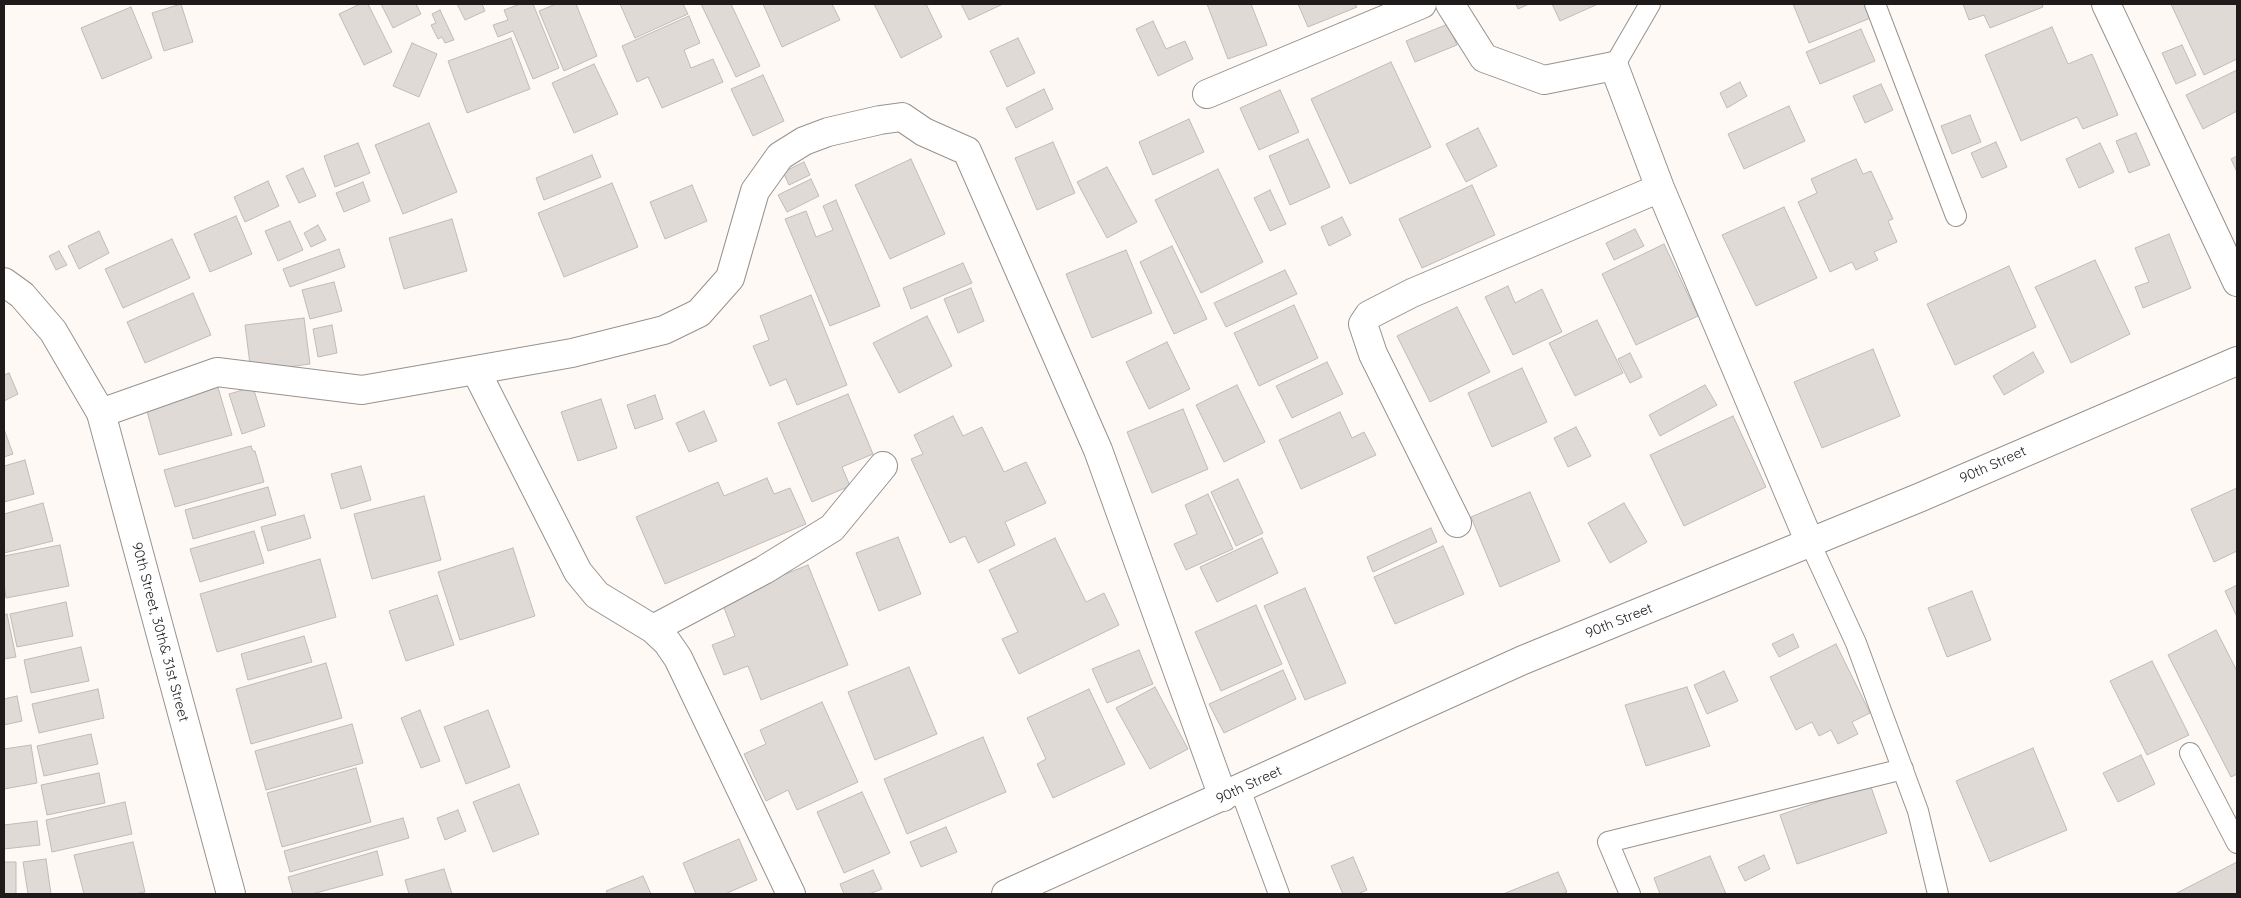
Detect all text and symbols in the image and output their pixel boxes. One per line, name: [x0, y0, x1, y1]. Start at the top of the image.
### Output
street label: 90th Street: [1957, 443, 2029, 487]
street label: 90th Street, 30th& 31st Street: [128, 540, 192, 724]
street label: 90th Street: [1583, 600, 1655, 642]
street label: 90th Street: [1213, 762, 1285, 808]

